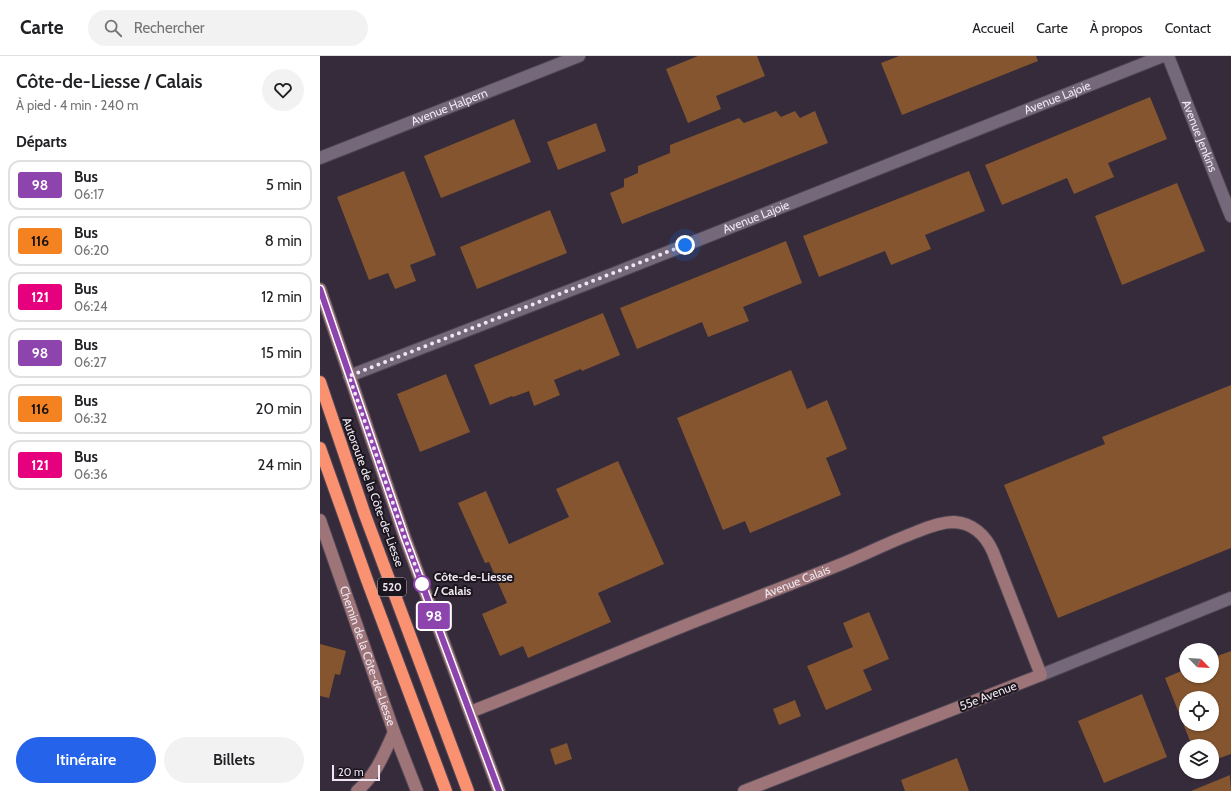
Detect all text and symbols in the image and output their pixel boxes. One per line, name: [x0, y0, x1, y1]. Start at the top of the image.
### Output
search box: [88, 10, 368, 46]
text: Carte: [20, 16, 64, 39]
icon: search: [102, 17, 124, 39]
text: Rechercher: [134, 19, 205, 37]
text: Accueil: [972, 19, 1014, 37]
text: Carte: [1036, 19, 1068, 37]
text: À propos: [1090, 19, 1143, 37]
text: Contact: [1165, 19, 1211, 37]
button: heart: [262, 69, 304, 111]
text: Côte-de-Liesse / Calais: [16, 70, 203, 93]
street label: Avenue Lajoie: [1022, 77, 1093, 117]
street label: Avenue Halpern: [409, 85, 490, 128]
text: À pied · 4 min · 240 m: [16, 97, 138, 113]
street label: Avenue Jenkins: [1179, 98, 1221, 174]
text: Départs: [16, 133, 67, 151]
text: Bus: [74, 168, 98, 186]
text: 98: [32, 176, 48, 194]
text: 5 min: [266, 176, 302, 194]
text: 06:17: [74, 186, 104, 202]
street label: Avenue Lajoie: [720, 197, 791, 237]
text: Bus: [74, 224, 98, 242]
text: 116: [31, 232, 49, 250]
text: 8 min: [265, 232, 302, 250]
your location: [675, 235, 695, 255]
text: 06:20: [74, 242, 109, 258]
text: Bus: [74, 280, 98, 298]
text: 121: [31, 288, 49, 306]
text: 12 min: [261, 288, 302, 306]
text: 06:24: [74, 298, 108, 314]
text: Bus: [74, 336, 98, 354]
text: 98: [32, 344, 48, 362]
text: 15 min: [261, 344, 302, 362]
text: 06:27: [74, 354, 107, 370]
text: Bus: [74, 392, 98, 410]
text: 116: [31, 400, 49, 418]
text: 20 min: [256, 400, 302, 418]
text: 06:32: [74, 410, 107, 426]
street label: Autoroute de la Côte-de-Liesse: [339, 415, 408, 569]
text: Bus: [74, 448, 98, 466]
text: 121: [31, 456, 49, 474]
text: 24 min: [257, 456, 302, 474]
text: 06:36: [74, 466, 108, 482]
street label: Avenue Calais: [761, 561, 832, 601]
place label: Côte-de-Liesse / Calais: [433, 569, 513, 598]
marker: Côte-de-Liesse / Calais: [413, 575, 431, 593]
road number: 520: [378, 578, 406, 596]
street label: Chemin de la Côte-de-Liesse: [337, 584, 399, 728]
line badge: 98: [416, 603, 452, 629]
text: 98: [426, 607, 442, 625]
north arrow: [1179, 643, 1219, 683]
map controls: [1179, 643, 1219, 779]
street label: 55e Avenue: [957, 678, 1018, 713]
button: locate: [1179, 691, 1219, 731]
button: Itinéraire: [16, 737, 156, 783]
button: Billets: [164, 737, 304, 783]
button: layers: [1179, 739, 1219, 779]
scale bar: [332, 763, 380, 782]
text: 20 m: [338, 765, 364, 779]

